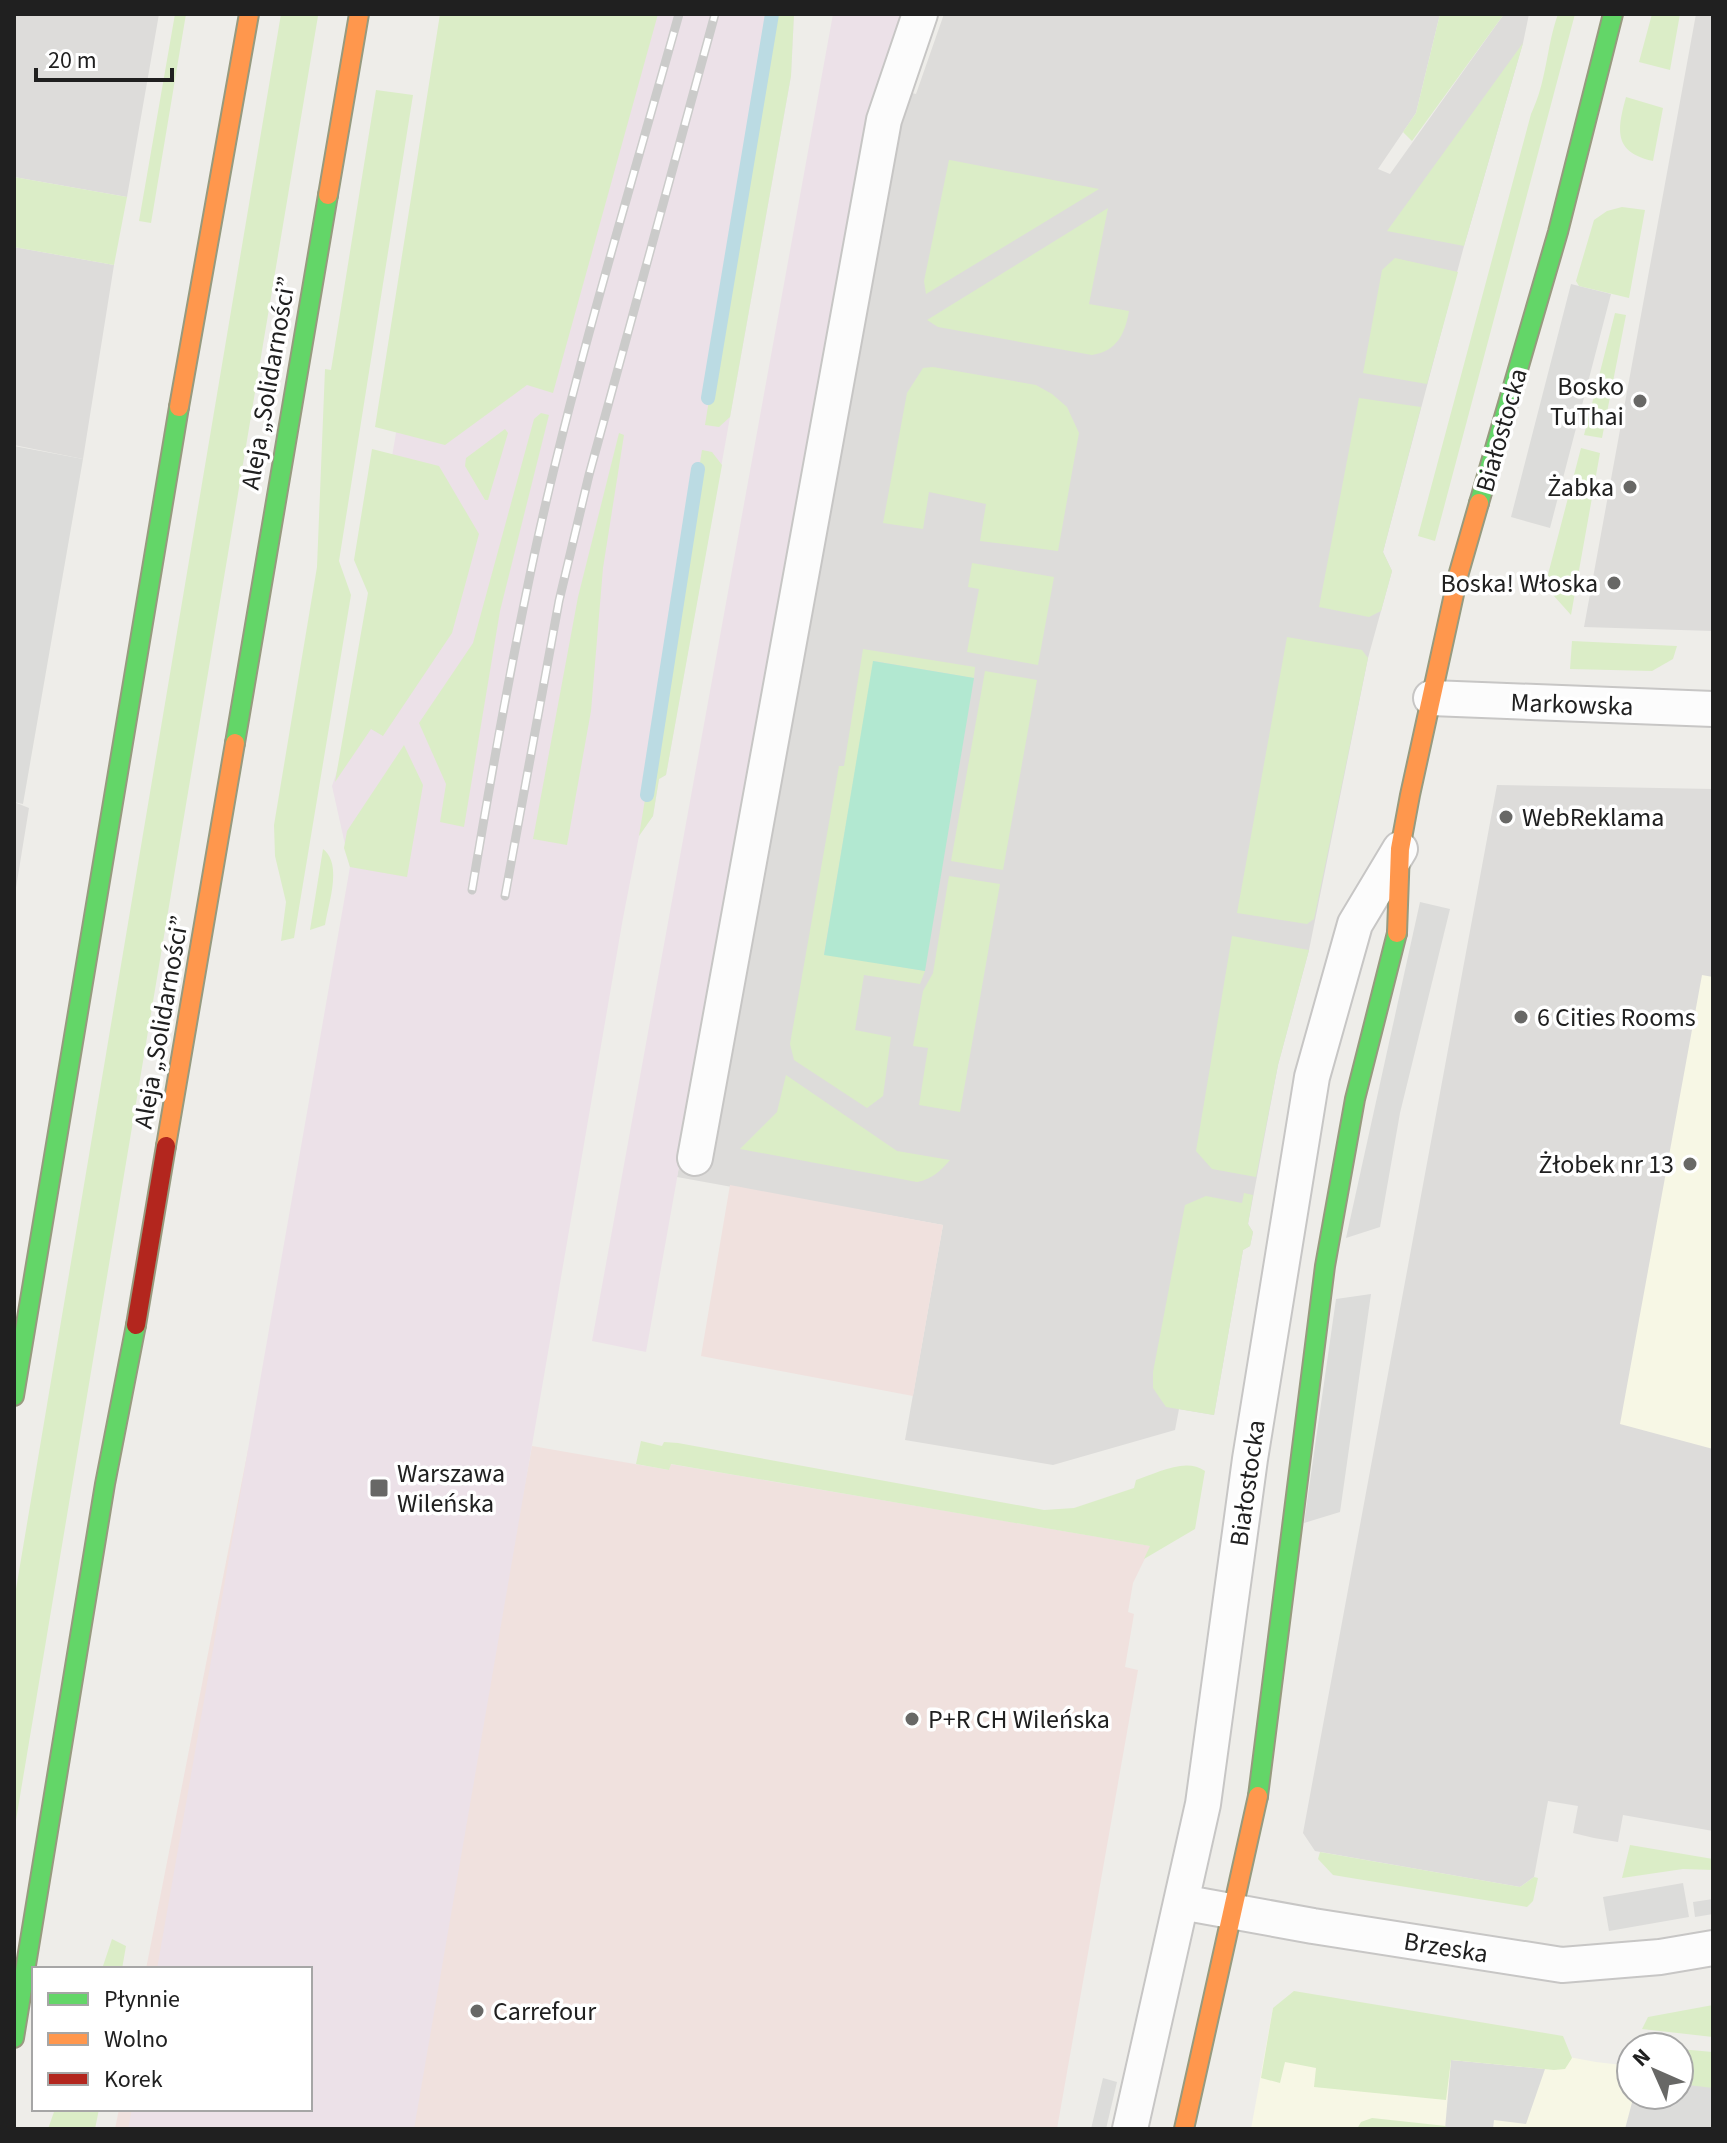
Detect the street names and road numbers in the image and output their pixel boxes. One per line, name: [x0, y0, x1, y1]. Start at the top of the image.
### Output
street label: Aleja „Solidarności”: [232, 274, 305, 492]
street label: Białostocka: [1466, 364, 1537, 496]
street label: Markowska: [1510, 684, 1634, 725]
street label: Aleja „Solidarności”: [125, 913, 198, 1131]
street label: Białostocka: [1220, 1418, 1275, 1549]
street label: Brzeska: [1401, 1923, 1491, 1972]

